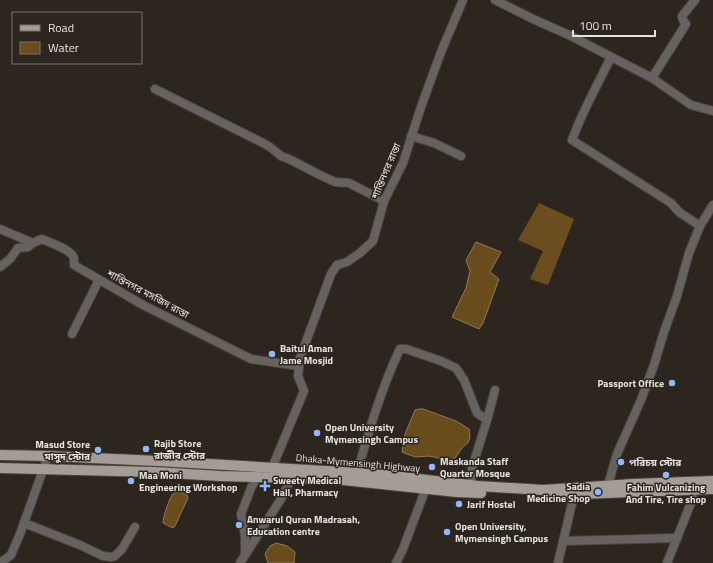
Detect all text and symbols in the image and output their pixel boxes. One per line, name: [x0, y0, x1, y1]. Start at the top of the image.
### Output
legend: [12, 12, 142, 64]
scale bar: [573, 12, 655, 38]
text: 100 m: [579, 16, 612, 35]
text: Road: [48, 18, 74, 37]
text: Water: [48, 38, 79, 57]
street label: শান্তিনগর রাস্তা: [367, 140, 405, 202]
street label: শান্তিনগর মসজিদ রাস্তা: [104, 266, 192, 322]
place label: Baitul Aman Jame Mosjid: [280, 341, 333, 368]
marker: Baitul Aman Jame Mosjid: [267, 349, 277, 359]
place label: Passport Office: [598, 376, 664, 391]
marker: Passport Office: [667, 378, 677, 388]
place label: Open University Mymensingh Campus: [325, 420, 418, 447]
marker: Open University Mymensingh Campus: [312, 428, 322, 438]
place label: Rajib Store রাজীব স্টোর: [153, 436, 206, 463]
place label: Masud Store মাসুদ স্টোর: [35, 437, 91, 464]
marker: Rajib Store রাজীব স্টোর: [141, 444, 151, 454]
marker: Masud Store মাসুদ স্টোর: [93, 445, 103, 455]
street label: Dhaka-Mymensingh Highway: [295, 450, 421, 476]
place label: Maskanda Staff Quarter Mosque: [440, 454, 510, 481]
place label: পরিচয় স্টোর: [629, 455, 682, 470]
marker: পরিচয় স্টোর: [616, 457, 626, 467]
marker: Maskanda Staff Quarter Mosque: [427, 462, 437, 472]
place label: Maa Moni Engineering Workshop: [139, 468, 238, 495]
marker: Fahim Vulcanizing And Tire, Tire shop: [661, 470, 671, 480]
place label: Sweety Medical Hall, Pharmacy: [273, 473, 341, 500]
marker: Maa Moni Engineering Workshop: [126, 476, 136, 486]
place label: Sadia Medicine Shop: [527, 479, 591, 506]
place label: Fahim Vulcanizing And Tire, Tire shop: [626, 480, 707, 507]
marker: Sweety Medical Hall, Pharmacy: [260, 481, 270, 491]
marker: Sadia Medicine Shop: [593, 487, 603, 497]
place label: Jarif Hostel: [467, 497, 516, 512]
marker: Jarif Hostel: [454, 499, 464, 509]
place label: Anwarul Quran Madrasah, Education centre: [247, 512, 360, 539]
place label: Open University, Mymensingh Campus: [455, 519, 548, 546]
marker: Anwarul Quran Madrasah, Education centre: [234, 520, 244, 530]
marker: Open University, Mymensingh Campus: [442, 527, 452, 537]

